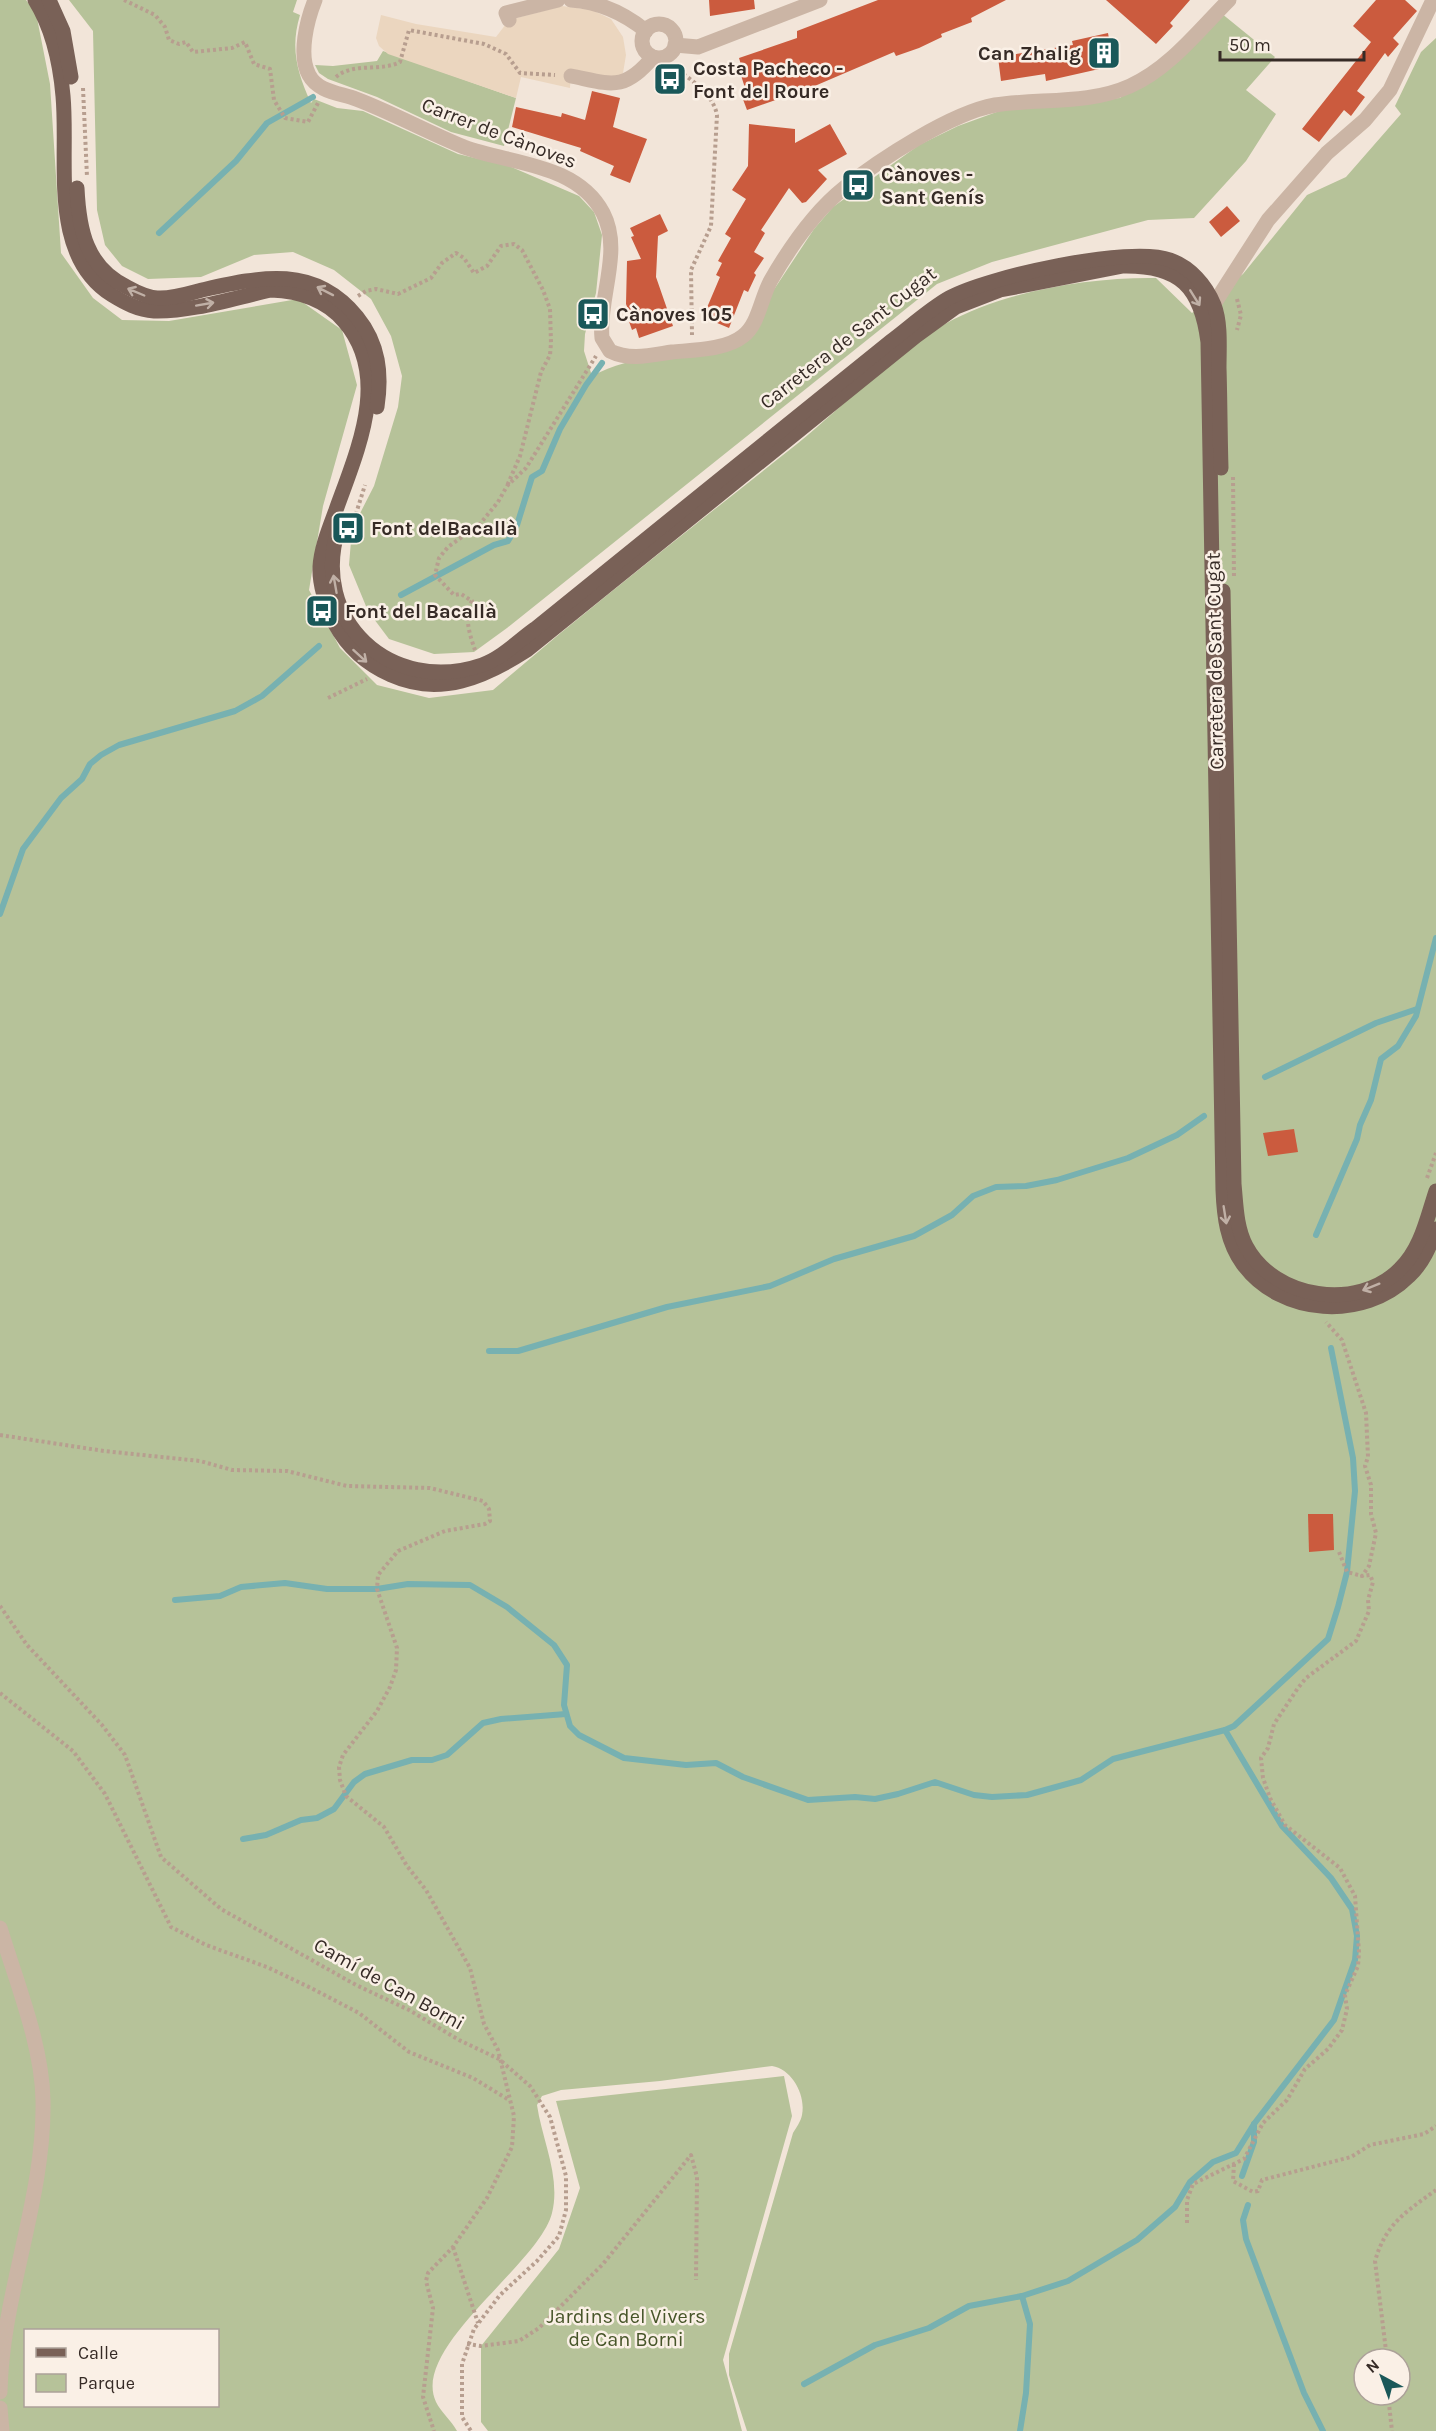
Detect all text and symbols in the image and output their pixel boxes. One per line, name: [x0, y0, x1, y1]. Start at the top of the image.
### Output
scale bar: [1220, 24, 1364, 62]
text: 50 m: [1229, 34, 1271, 56]
building icon: Can Zhalig: [1086, 35, 1122, 71]
place label: Can Zhalig: [978, 42, 1081, 65]
place label: Costa Pacheco - Font del Roure: [693, 57, 844, 103]
bus stop icon: Costa Pacheco - Font del Roure: [652, 61, 688, 97]
street label: Carrer de Cànoves: [418, 93, 580, 173]
place label: Cànoves - Sant Genís: [881, 163, 985, 209]
bus stop icon: Cànoves - Sant Genís: [840, 167, 876, 203]
street label: Carretera de Sant Cugat: [755, 262, 941, 414]
one-way arrow: [317, 284, 335, 296]
one-way arrow: [127, 285, 145, 296]
one-way arrow: [1189, 289, 1202, 306]
bus stop icon: Cànoves 105: [575, 296, 611, 332]
one-way arrow: [194, 298, 214, 309]
place label: Cànoves 105: [616, 303, 732, 326]
bus stop icon: Font delBacallà: [330, 510, 366, 546]
place label: Font delBacallà: [371, 517, 518, 540]
street label: Carretera de Sant Cugat: [1202, 552, 1228, 770]
one-way arrow: [329, 574, 340, 594]
bus stop icon: Font del Bacallà: [304, 593, 340, 629]
place label: Font del Bacallà: [345, 600, 497, 623]
one-way arrow: [352, 649, 367, 663]
one-way arrow: [1219, 1205, 1230, 1225]
one-way arrow: [1362, 1282, 1380, 1293]
street label: Camí de Can Borni: [310, 1933, 468, 2035]
park label: Jardins del Vivers de Can Borni: [546, 2305, 706, 2351]
legend: [24, 2329, 219, 2407]
text: Calle: [78, 2342, 118, 2364]
north arrow: [1352, 2347, 1412, 2407]
text: N: [1362, 2355, 1383, 2377]
text: Parque: [78, 2372, 135, 2394]

